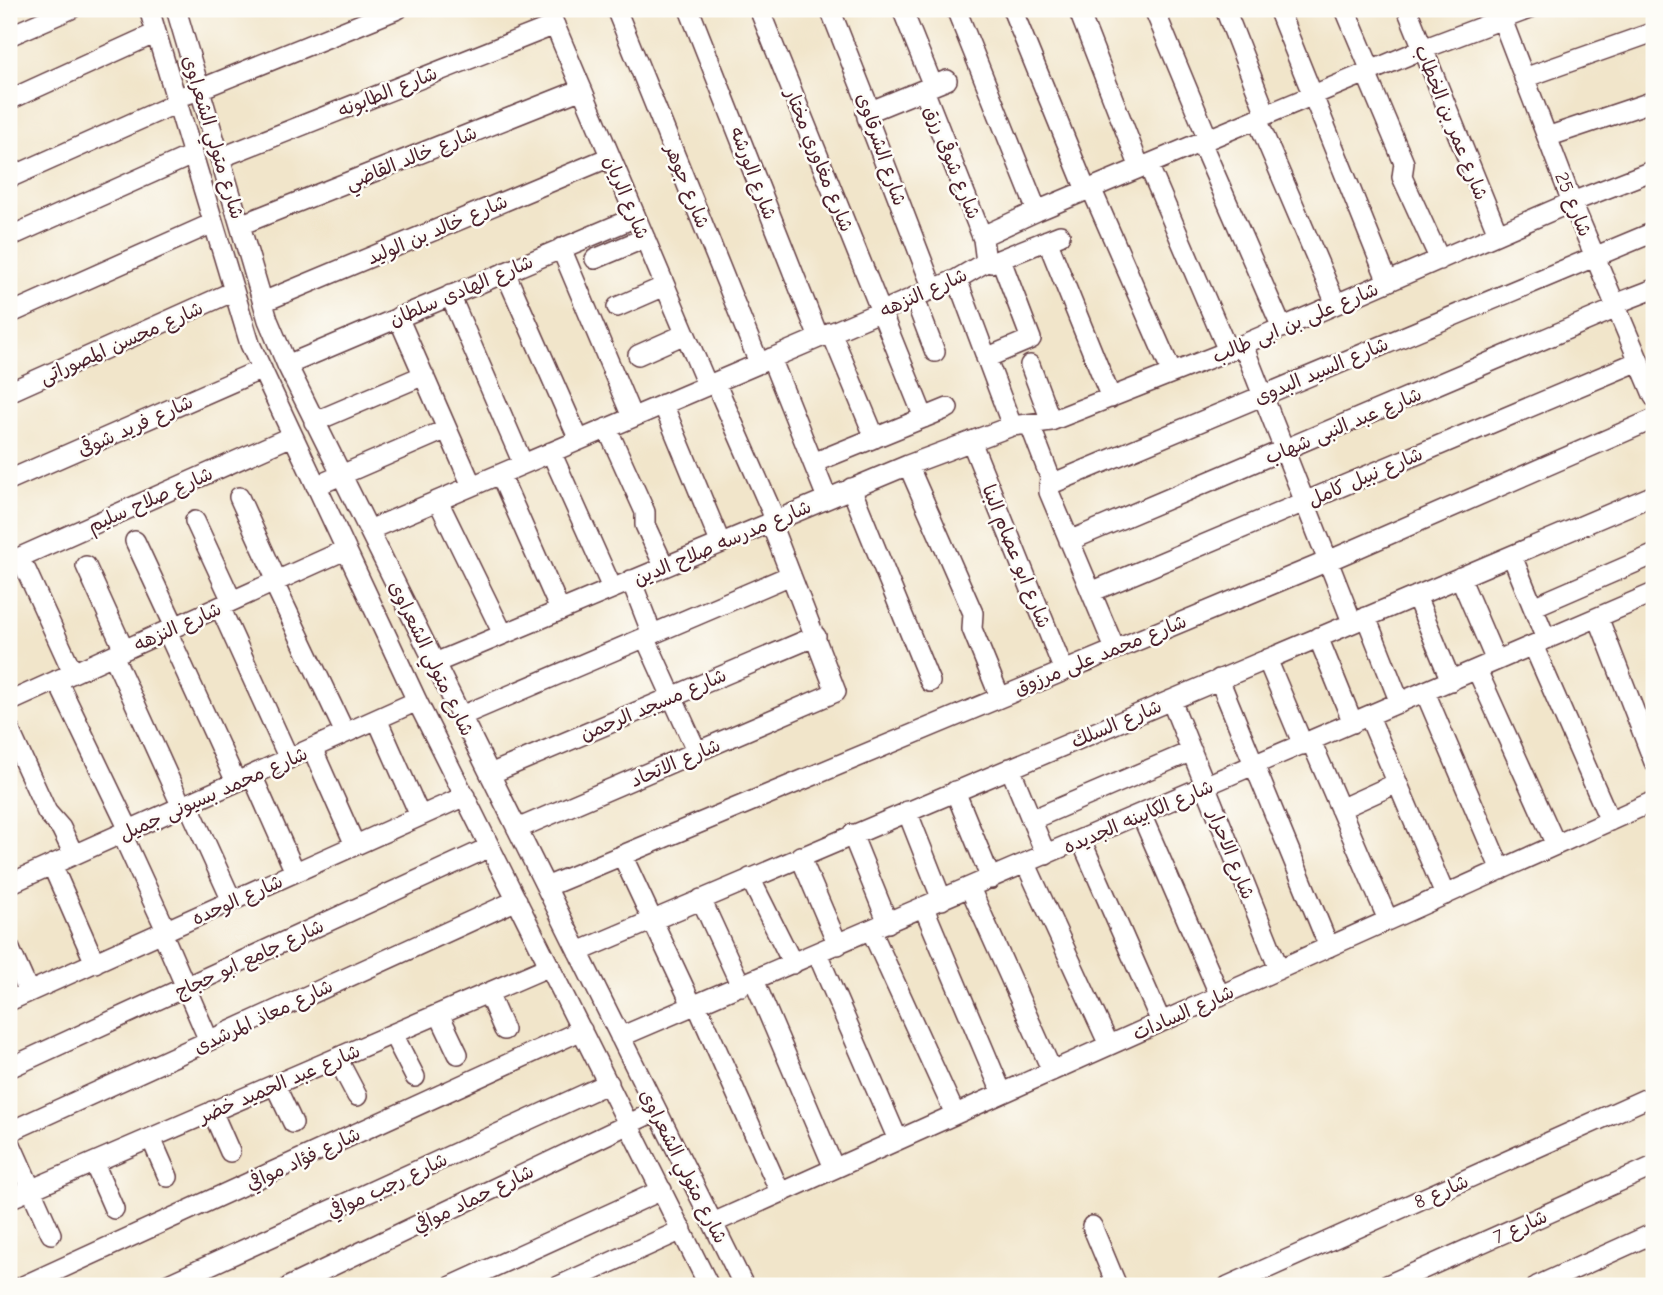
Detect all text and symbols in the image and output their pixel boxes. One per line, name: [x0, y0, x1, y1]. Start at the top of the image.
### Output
street label: شارع عمر بن الخطاب: [1408, 42, 1492, 204]
street label: شارع متولي الشعراوى: [173, 53, 248, 223]
street label: شارع الطابونه: [334, 62, 441, 124]
street label: شارع مغاوري مختار: [777, 84, 858, 236]
street label: شارع الشرقاوى: [850, 90, 911, 209]
street label: شارع شوقى رزق: [918, 102, 987, 223]
street label: شارع خالد القاضي: [342, 122, 482, 199]
street label: شارع الورشه: [723, 124, 781, 224]
street label: شارع جوهر: [658, 139, 714, 232]
street label: شارع الريان: [597, 152, 653, 243]
street label: شارع 25: [1548, 169, 1596, 241]
street label: شارع خالد بن الوليد: [364, 190, 512, 271]
street label: شارع الهادى سلطان: [386, 251, 537, 333]
street label: شارع النزهه: [876, 264, 972, 324]
street label: شارع على بن ابى طالب: [1209, 278, 1382, 370]
street label: شارع محسن المصوراتى: [36, 297, 207, 391]
street label: شارع السيد البدوى: [1251, 333, 1392, 411]
street label: شارع عبد النبى شهاب: [1262, 383, 1426, 471]
street label: شارع فريد شوقى: [73, 389, 197, 463]
street label: شارع نبيل كامل: [1305, 443, 1427, 513]
street label: شارع صلاح سليم: [85, 463, 217, 540]
street label: شارع ابو عصام البنا: [974, 481, 1055, 632]
street label: شارع مدرسه صلاح الدين: [630, 496, 815, 592]
street label: شارع متولي الشعراوى: [379, 577, 478, 742]
street label: شارع النزهه: [130, 598, 226, 658]
street label: شارع محمد على مرزوق: [1011, 610, 1191, 701]
street label: شارع مسجد الرحمن: [577, 664, 731, 748]
street label: شارع السلك: [1068, 695, 1166, 755]
street label: شارع الاتحاد: [627, 734, 725, 794]
street label: شارع محمد بسيونى جميل: [116, 742, 312, 847]
street label: شارع الكابينه الجديده: [1060, 775, 1217, 860]
street label: شارع الاحرار: [1201, 804, 1259, 903]
street label: شارع الوحده: [189, 870, 287, 932]
street label: شارع جامع ابو حجاج: [171, 915, 328, 1005]
street label: شارع معاذ المرشدى: [190, 975, 337, 1061]
street label: شارع السادات: [1129, 981, 1238, 1047]
street label: شارع عبد الحميد خضر: [194, 1040, 364, 1131]
street label: شارع متولي الشعراوى: [630, 1086, 731, 1249]
street label: شارع فؤاد موافي: [242, 1121, 365, 1197]
street label: شارع رجب موافي: [323, 1147, 452, 1225]
street label: شارع حماد موافي: [409, 1158, 538, 1239]
street label: شارع 8: [1411, 1170, 1473, 1215]
street label: شارع 7: [1490, 1205, 1551, 1250]

